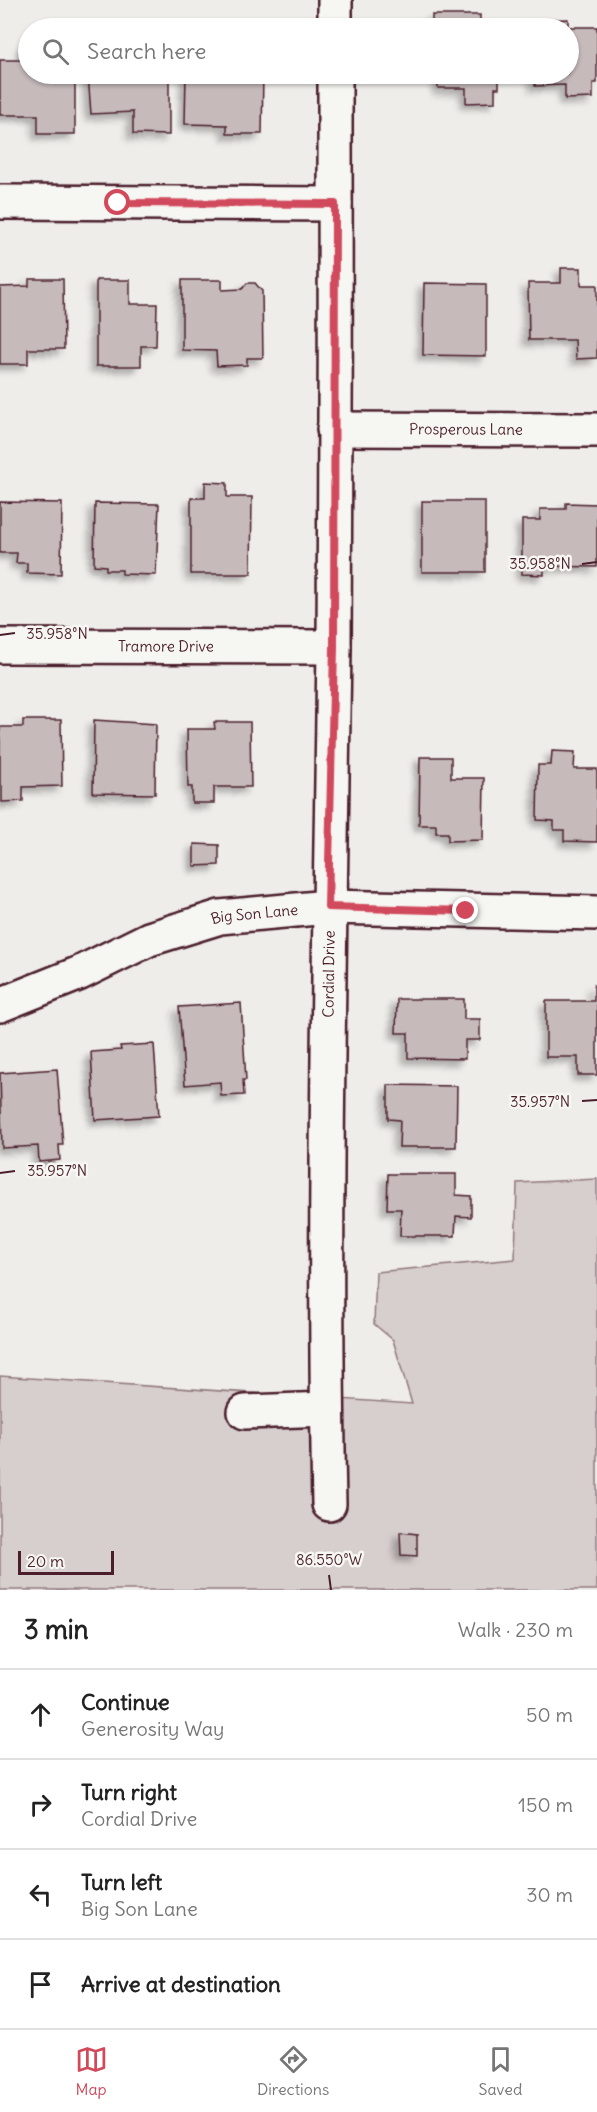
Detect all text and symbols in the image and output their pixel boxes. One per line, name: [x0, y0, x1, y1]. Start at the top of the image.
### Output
search box: [18, 18, 579, 84]
icon: search: [39, 35, 72, 68]
text: Search here: [87, 37, 206, 65]
route start: [104, 189, 130, 215]
street label: Prosperous Lane: [409, 419, 523, 439]
text: 35.958°N: [509, 554, 571, 573]
text: 35.958°N: [26, 624, 88, 643]
street label: Tramore Drive: [118, 636, 214, 656]
route end: [452, 897, 478, 923]
street label: Big Son Lane: [208, 900, 299, 928]
street label: Cordial Drive: [318, 930, 339, 1018]
text: 35.957°N: [510, 1092, 570, 1111]
text: 35.957°N: [27, 1161, 87, 1180]
scale bar: [18, 1548, 114, 1576]
text: 86.550°W: [296, 1550, 362, 1569]
text: 20 m: [27, 1551, 64, 1571]
text: 3 min: [24, 1613, 89, 1646]
text: Walk · 230 m: [458, 1617, 573, 1642]
text: Continue: [81, 1688, 170, 1716]
icon: ahead: [24, 1698, 57, 1731]
text: 50 m: [526, 1702, 573, 1727]
text: Generosity Way: [81, 1716, 224, 1741]
text: Turn right: [81, 1778, 177, 1806]
icon: right: [24, 1788, 57, 1821]
text: 150 m: [518, 1792, 573, 1817]
text: Cordial Drive: [81, 1806, 197, 1831]
text: Turn left: [81, 1868, 162, 1896]
icon: left: [24, 1878, 57, 1911]
text: 30 m: [526, 1882, 573, 1907]
text: Big Son Lane: [81, 1896, 198, 1921]
icon: arrive: [24, 1968, 57, 2001]
text: Arrive at destination: [81, 1970, 281, 1998]
tab: Map: [75, 2043, 108, 2099]
tab: Directions: [257, 2043, 329, 2099]
tab: Saved: [479, 2043, 522, 2099]

